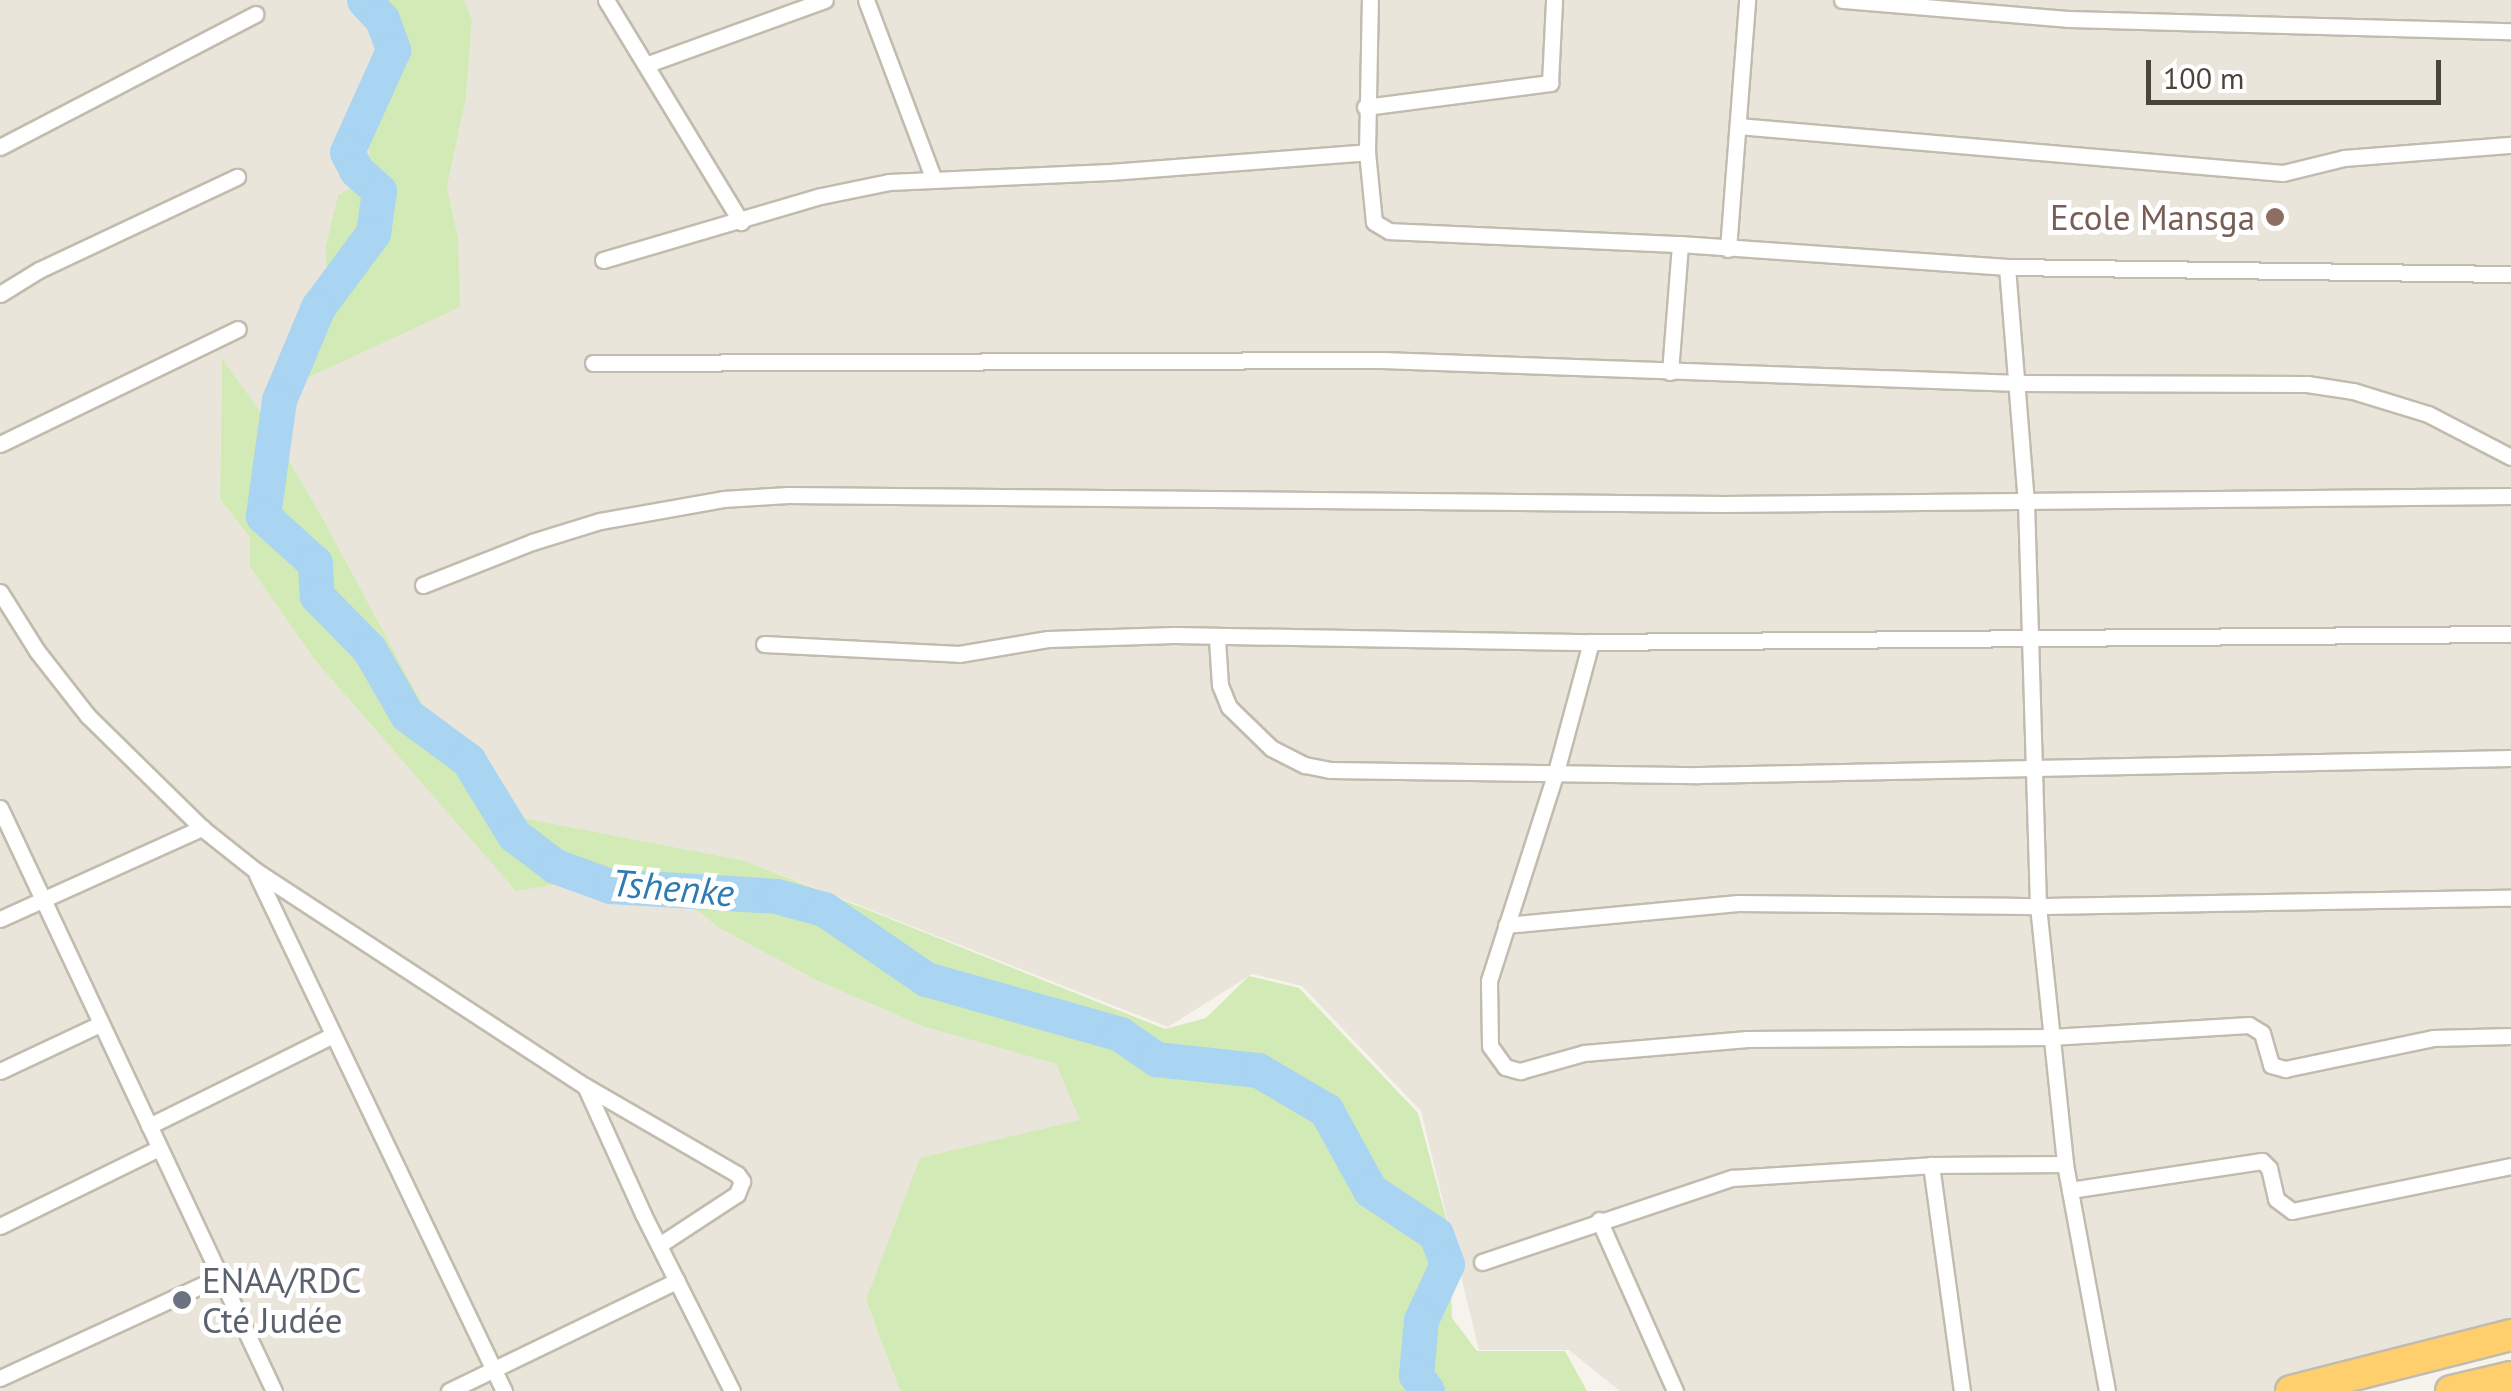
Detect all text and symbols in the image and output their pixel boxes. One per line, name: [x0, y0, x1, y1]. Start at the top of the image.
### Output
scale bar: [2151, 40, 2446, 102]
text: 100 m: [2163, 58, 2244, 97]
place label: Ecole Mansga: [2050, 196, 2255, 238]
marker: Ecole Mansga: [2264, 206, 2286, 228]
water label: Tshenke: [610, 859, 736, 915]
place label: ENAA/RDC Cté Judée: [202, 1259, 361, 1341]
marker: ENAA/RDC Cté Judée: [171, 1289, 193, 1311]

